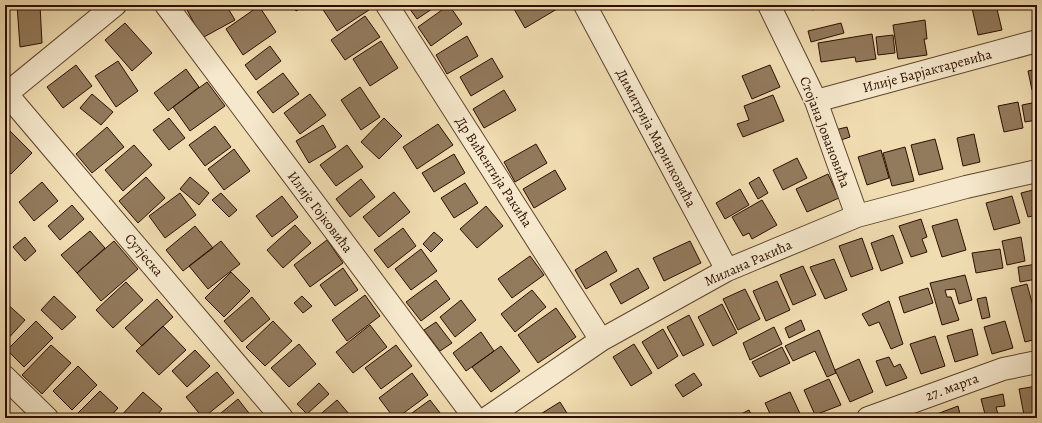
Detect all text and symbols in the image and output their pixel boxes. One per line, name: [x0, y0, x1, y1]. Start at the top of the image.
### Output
street label: Илије Барјактаревића: [860, 44, 994, 97]
street label: Димитрија Маринковића: [611, 66, 701, 211]
street label: Стојана Јовановића: [795, 74, 855, 191]
street label: Др Вићентија Ракића: [451, 113, 537, 231]
street label: Илије Гојковића: [283, 167, 357, 257]
street label: Сутјеска: [120, 230, 168, 281]
street label: Милана Ракића: [701, 235, 795, 291]
street label: 27. марта: [923, 368, 982, 405]

